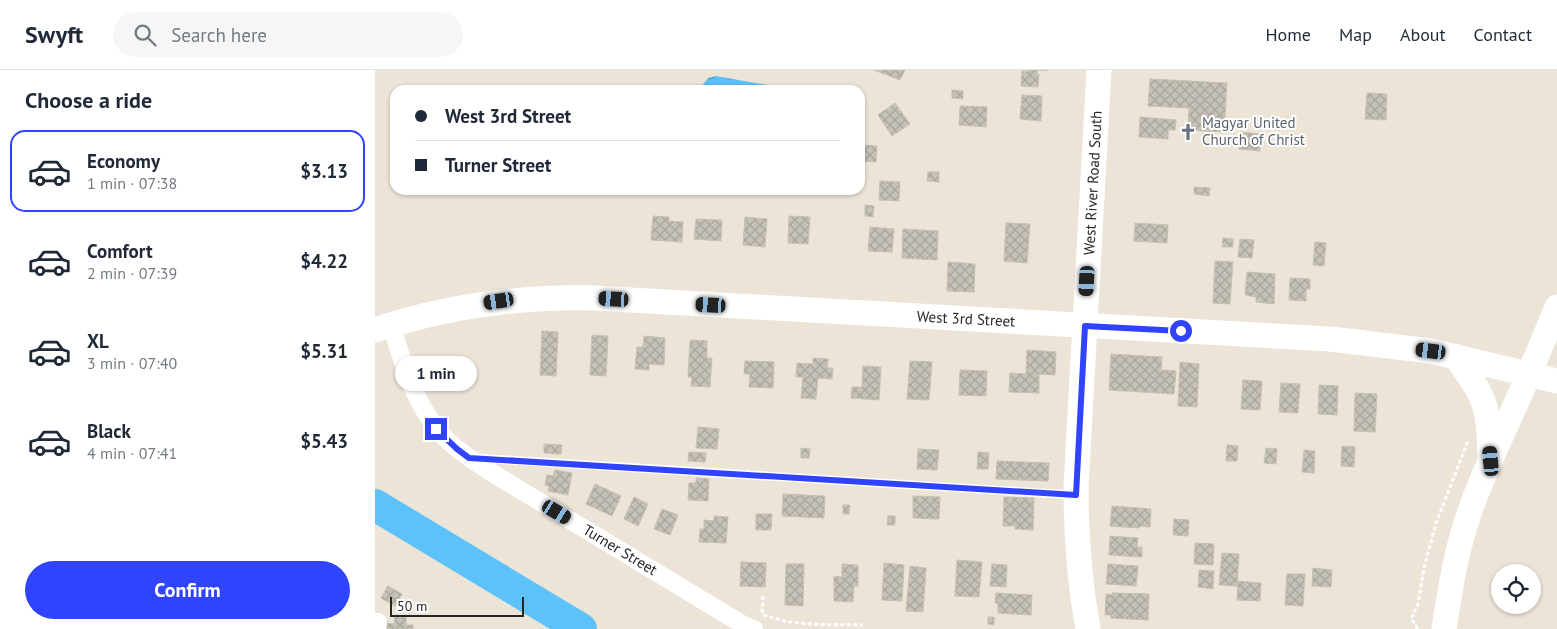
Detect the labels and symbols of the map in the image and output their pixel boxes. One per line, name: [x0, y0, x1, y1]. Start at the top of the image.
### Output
street label: West River Road South: [1079, 110, 1106, 256]
place label: Magyar United Church of Christ: [1202, 113, 1305, 149]
church icon: Magyar United Church of Christ: [1178, 122, 1198, 142]
car: [1078, 266, 1095, 296]
car: [483, 291, 514, 311]
car: [598, 291, 629, 307]
car: [695, 297, 726, 313]
street label: West 3rd Street: [916, 306, 1016, 331]
route start: [1170, 320, 1192, 342]
car: [1415, 342, 1446, 360]
callout: 1 min: [395, 356, 477, 392]
route end: [425, 418, 447, 440]
car: [1482, 445, 1499, 477]
car: [540, 498, 573, 526]
street label: Turner Street: [580, 520, 661, 579]
scale bar: [390, 594, 524, 617]

